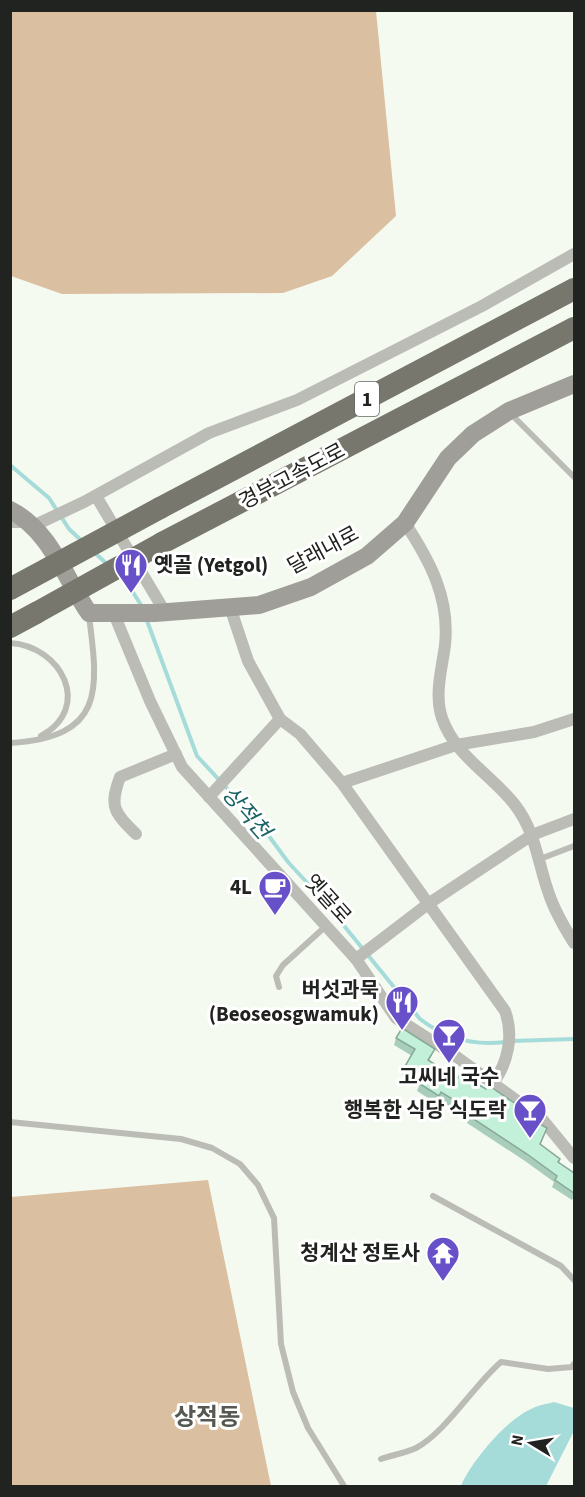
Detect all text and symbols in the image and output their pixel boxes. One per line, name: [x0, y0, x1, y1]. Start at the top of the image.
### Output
road number: 1: [355, 382, 379, 416]
street label: 경부고속도로: [234, 436, 350, 516]
street label: 달래내로: [282, 519, 364, 581]
restaurant icon: 옛골 (Yetgol): [113, 547, 149, 594]
place label: 옛골 (Yetgol): [154, 550, 268, 580]
water label: 상적천: [214, 779, 280, 848]
street label: 옛골로: [297, 867, 359, 931]
cafe icon: 4L: [257, 869, 293, 916]
place label: 4L: [230, 872, 252, 902]
place label: 버섯과묵 (Beoseosgwamuk): [209, 975, 379, 1029]
restaurant icon: 버섯과묵 (Beoseosgwamuk): [384, 984, 420, 1031]
bar icon: 고씨네 국수: [431, 1017, 467, 1064]
place label: 고씨네 국수: [399, 1062, 499, 1092]
bar icon: 행복한 식당 식도락: [512, 1092, 548, 1139]
place label: 행복한 식당 식도락: [344, 1095, 507, 1125]
temple icon: 청계산 정토사: [425, 1235, 461, 1282]
place label: 청계산 정토사: [300, 1238, 420, 1268]
district label: 상적동: [174, 1400, 240, 1435]
north arrow: [501, 1413, 561, 1473]
text: N: [505, 1433, 529, 1448]

